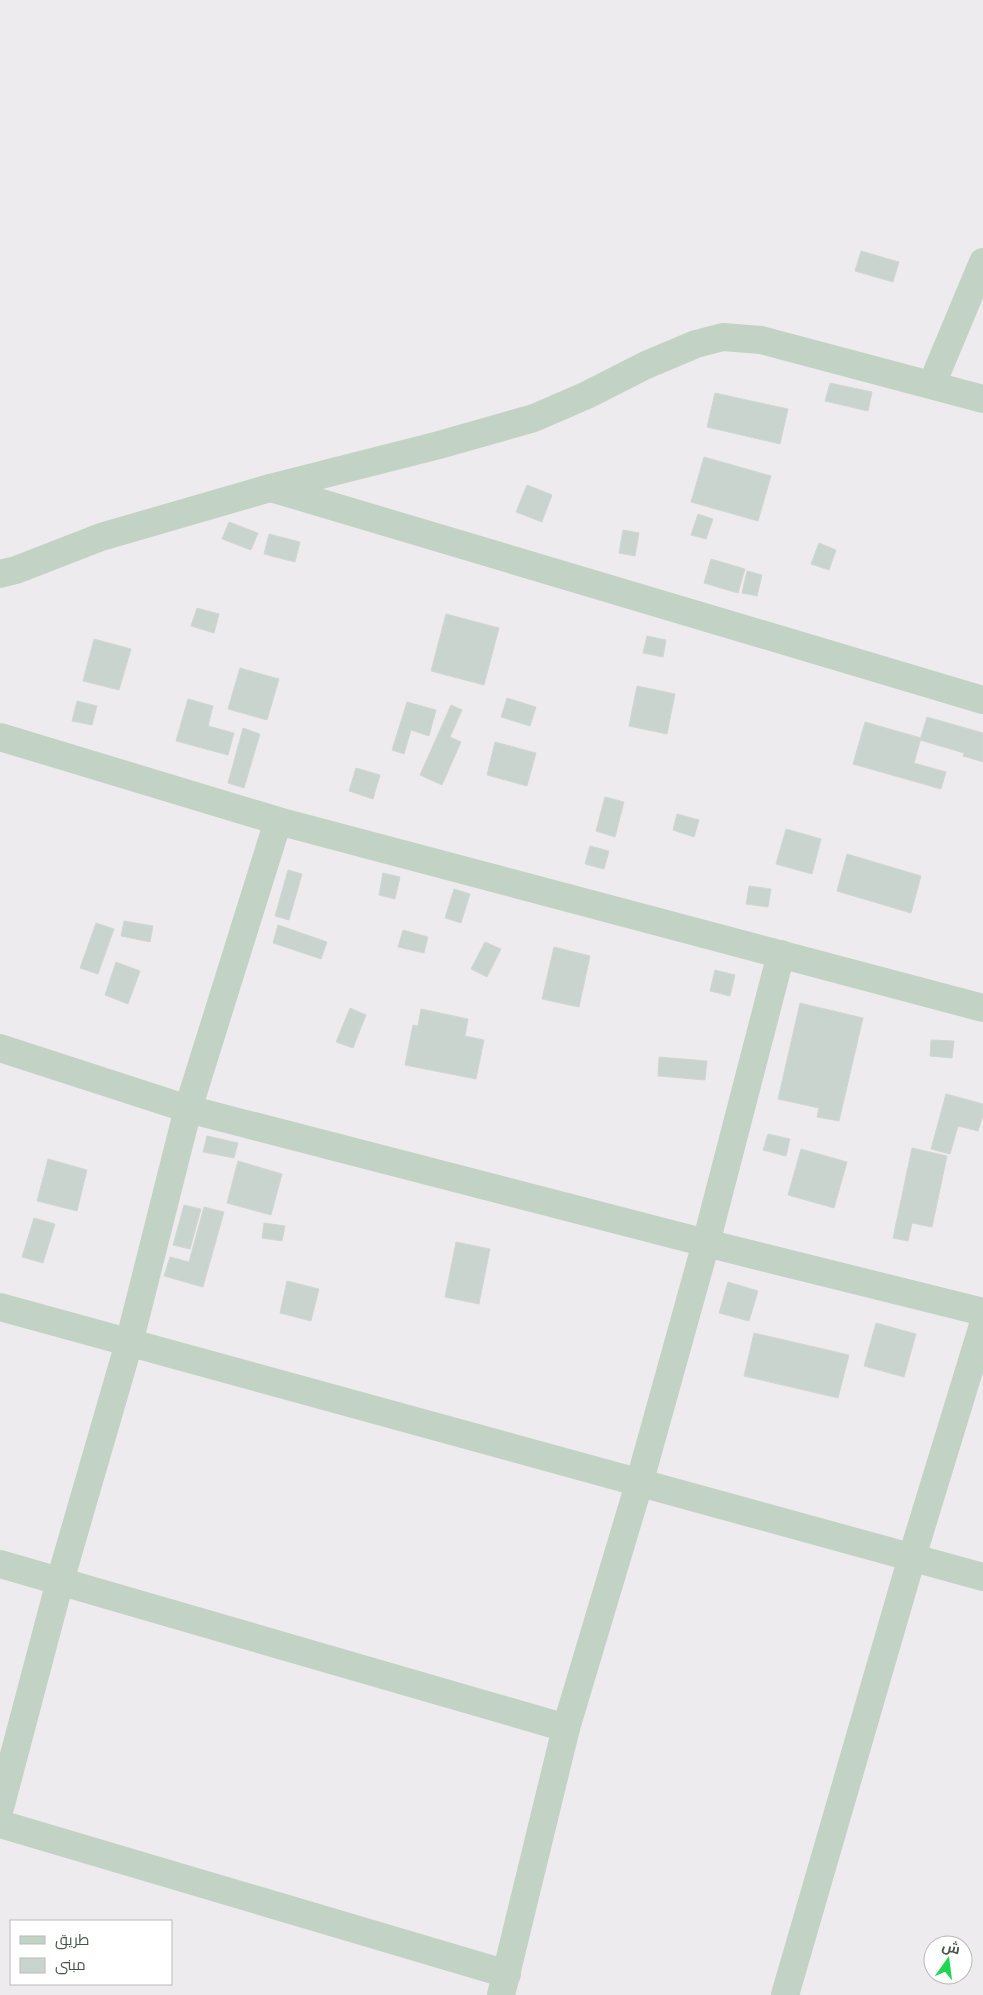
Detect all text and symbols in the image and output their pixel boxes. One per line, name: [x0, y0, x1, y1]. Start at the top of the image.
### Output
legend: [10, 1920, 172, 1985]
text: طريق: [55, 1929, 89, 1950]
north arrow: [923, 1935, 973, 1985]
text: ش: [940, 1936, 962, 1959]
text: مبنى: [55, 1954, 86, 1975]

